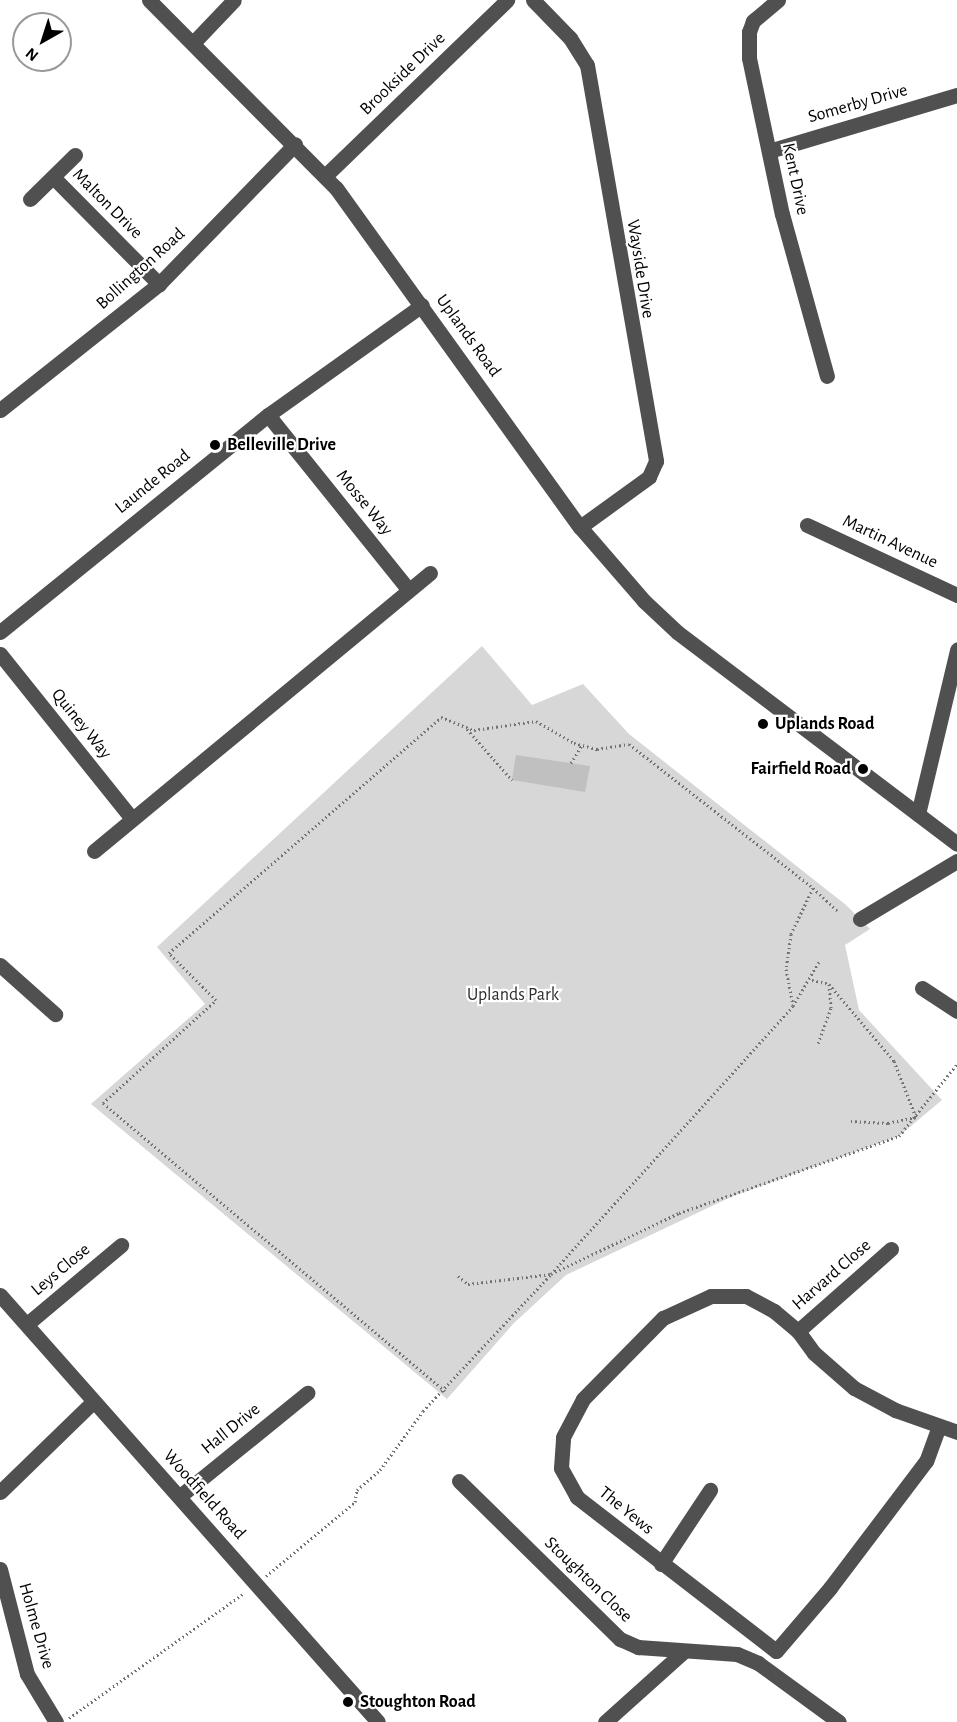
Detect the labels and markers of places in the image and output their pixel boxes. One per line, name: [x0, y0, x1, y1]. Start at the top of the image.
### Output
place label: Belleville Drive: [227, 434, 336, 456]
marker: Belleville Drive: [208, 438, 222, 452]
place label: Uplands Road: [775, 713, 874, 735]
marker: Uplands Road: [756, 717, 770, 731]
place label: Fairfield Road: [750, 758, 851, 780]
marker: Fairfield Road: [856, 762, 870, 776]
place label: Stoughton Road: [360, 1691, 476, 1713]
marker: Stoughton Road: [341, 1695, 355, 1709]

